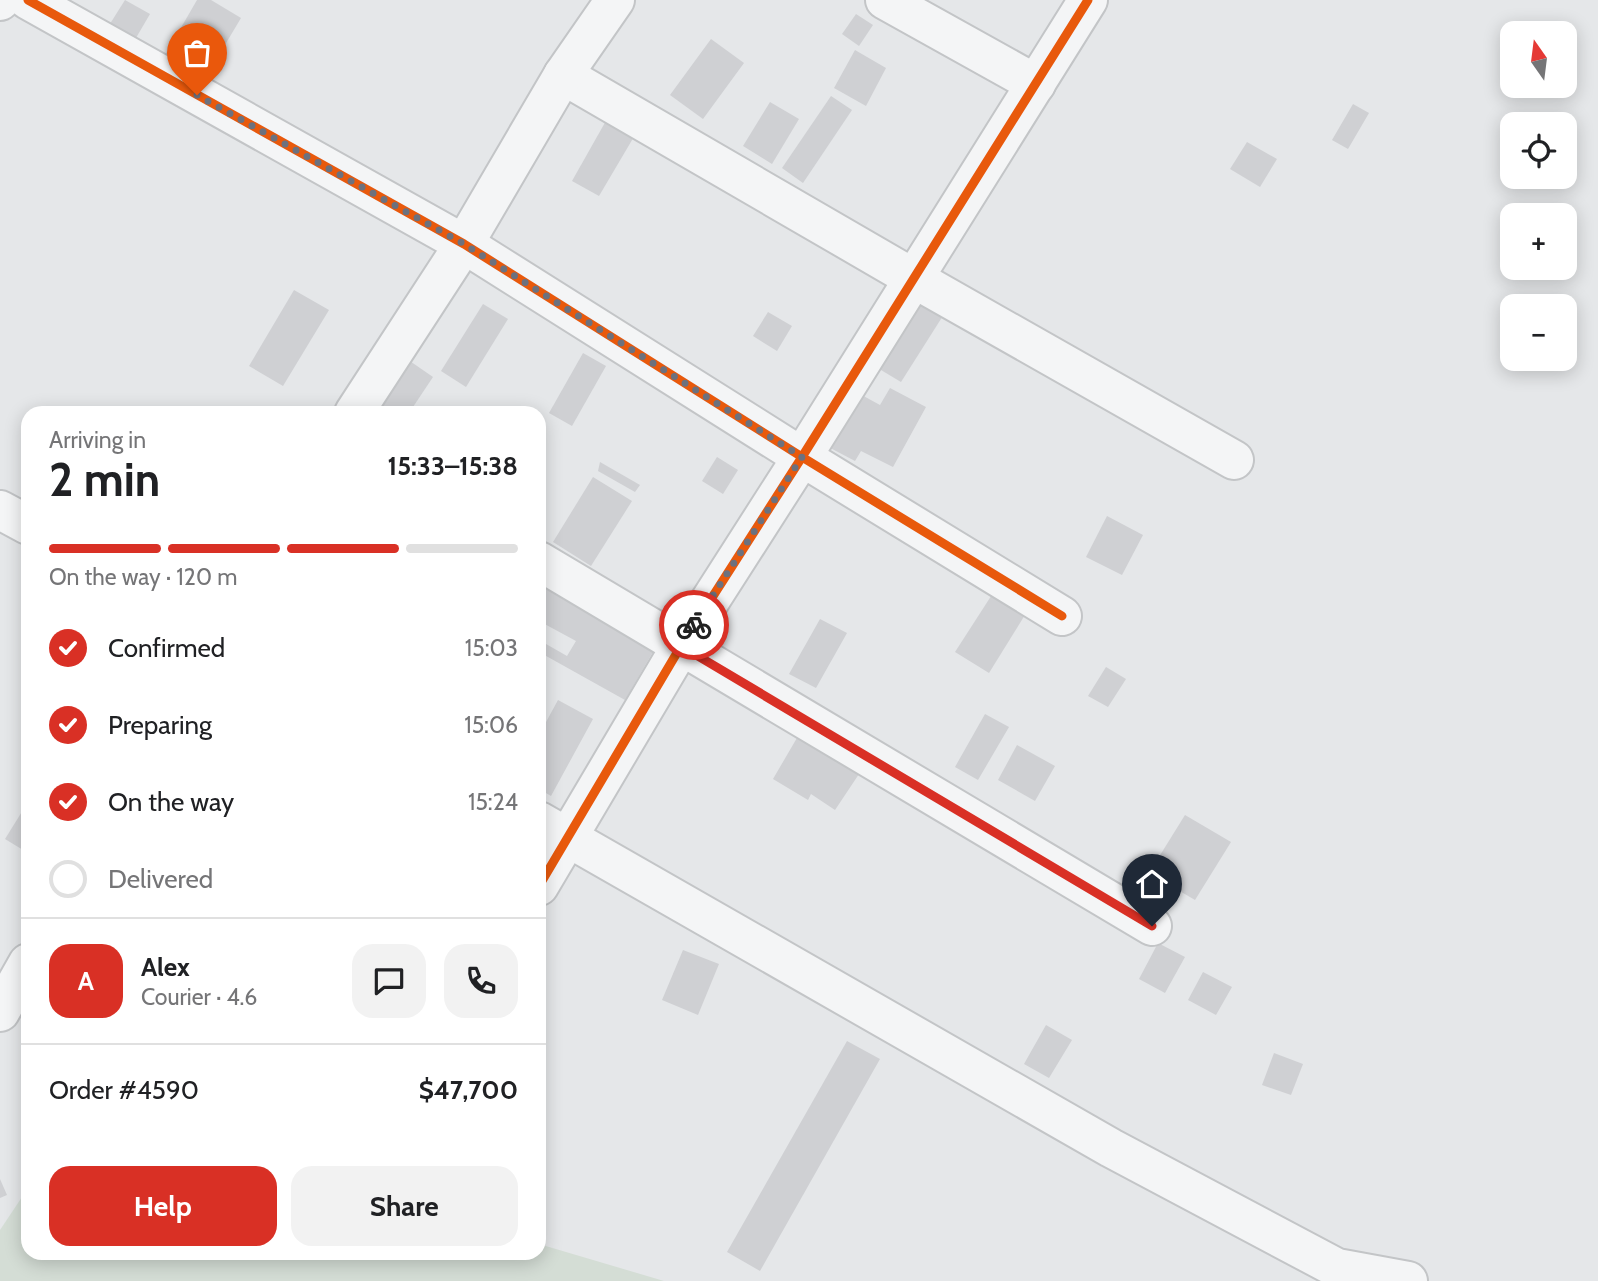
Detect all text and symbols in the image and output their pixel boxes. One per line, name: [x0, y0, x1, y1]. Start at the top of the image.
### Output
north arrow: [1500, 21, 1577, 98]
map controls: [1500, 21, 1577, 371]
pin: [167, 23, 227, 95]
icon: bag: [178, 34, 216, 72]
button: locate: [1500, 112, 1577, 189]
button: +: [1500, 203, 1577, 280]
button: −: [1500, 294, 1577, 371]
text: Arriving in: [49, 426, 146, 454]
text: 15:33–15:38: [388, 450, 518, 482]
text: 2 min: [49, 452, 160, 508]
text: On the way · 120 m: [49, 563, 237, 591]
courier: [659, 590, 729, 660]
icon: bike: [675, 606, 713, 644]
icon: check: [49, 629, 87, 667]
text: Confirmed: [108, 632, 225, 664]
text: 15:03: [465, 634, 518, 662]
icon: check: [49, 706, 87, 744]
text: Preparing: [108, 709, 212, 741]
text: 15:06: [464, 711, 518, 739]
icon: check: [49, 783, 87, 821]
text: On the way: [108, 786, 234, 818]
text: 15:24: [468, 788, 518, 816]
pin: [1122, 854, 1182, 926]
text: Delivered: [108, 863, 213, 895]
icon: home: [1133, 865, 1171, 903]
button: chat: [352, 944, 426, 1018]
button: phone: [444, 944, 518, 1018]
text: Alex: [141, 951, 190, 983]
text: A: [78, 965, 94, 997]
text: Courier · 4.6: [141, 983, 257, 1011]
text: Order #4590: [49, 1074, 199, 1106]
text: $47,700: [419, 1074, 518, 1106]
button: Help: [49, 1166, 277, 1246]
button: Share: [291, 1166, 518, 1246]

